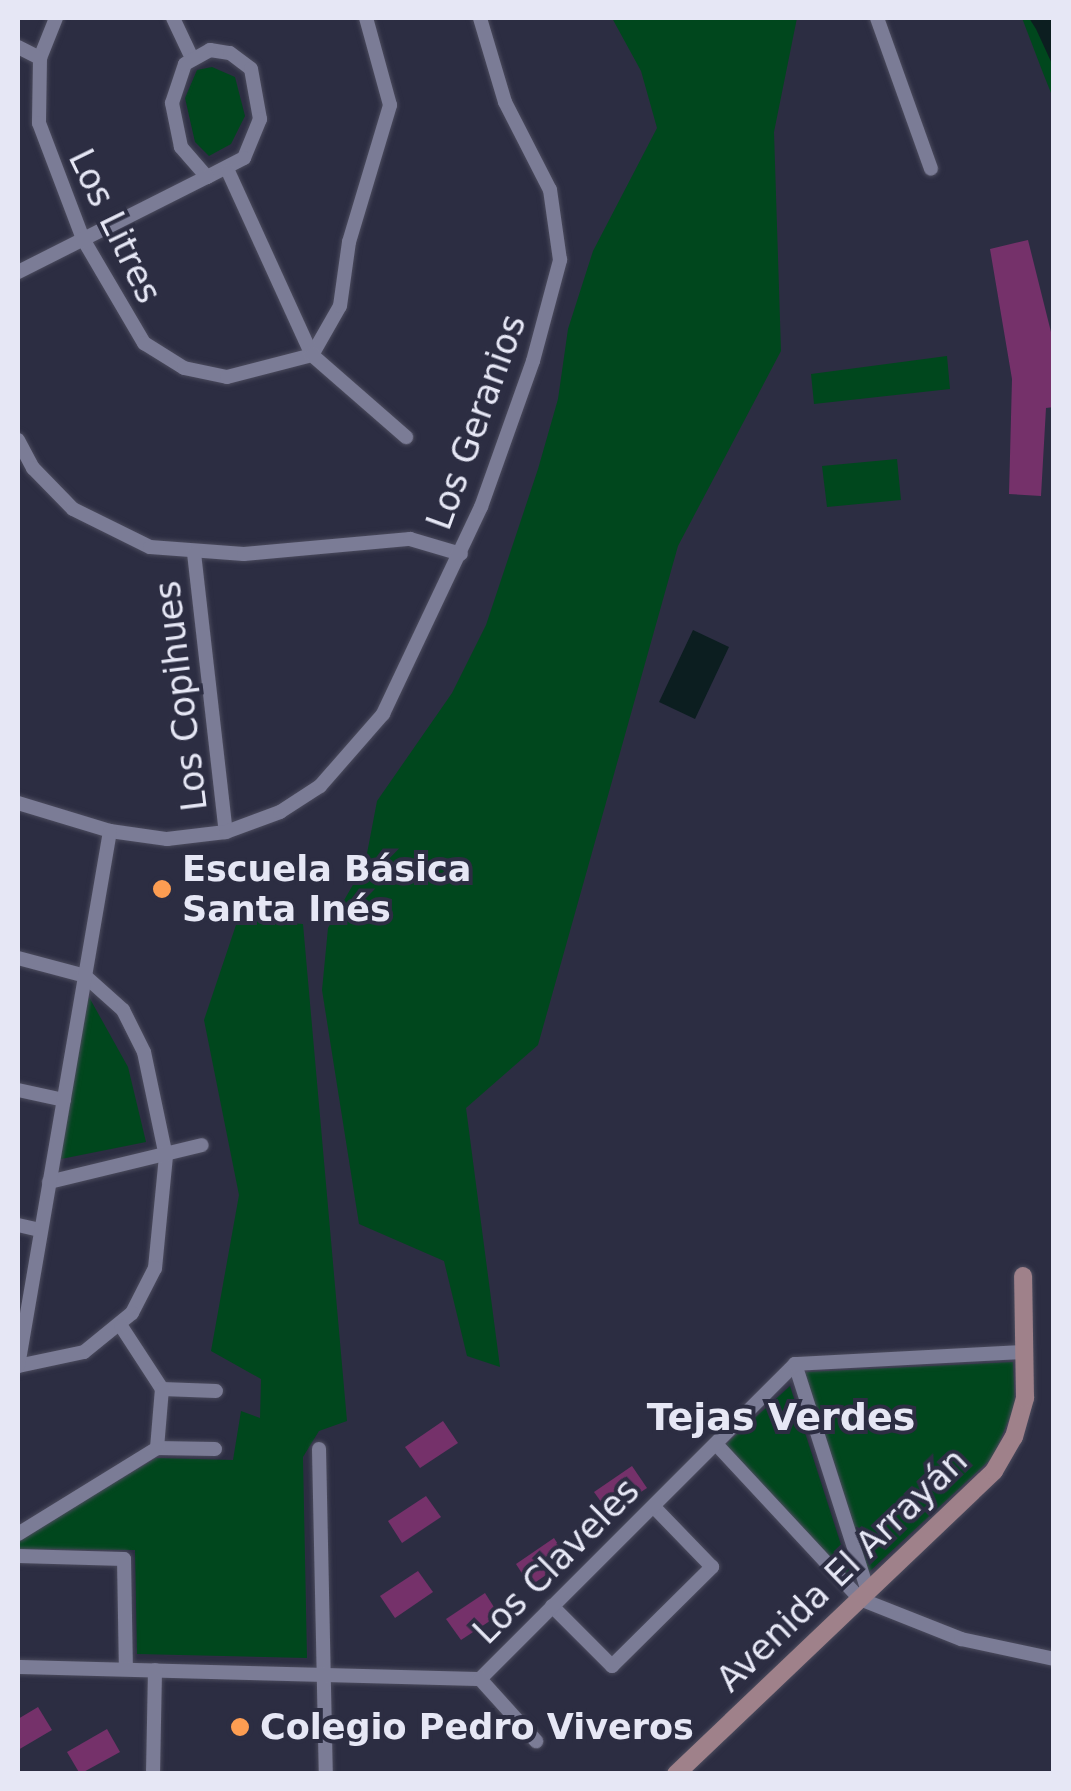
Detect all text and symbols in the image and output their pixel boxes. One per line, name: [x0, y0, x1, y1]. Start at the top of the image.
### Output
street label: Los Litres: [60, 142, 170, 310]
street label: Los Geranios: [418, 309, 534, 535]
street label: Los Copihues: [146, 579, 216, 813]
place label: Escuela Básica Santa Inés: [182, 848, 471, 930]
marker: Escuela Básica Santa Inés: [151, 878, 173, 900]
district label: Tejas Verdes: [647, 1395, 915, 1441]
street label: Avenida El Arrayán: [708, 1440, 976, 1700]
street label: Los Claveles: [464, 1469, 648, 1653]
place label: Colegio Pedro Viveros: [260, 1706, 694, 1748]
marker: Colegio Pedro Viveros: [229, 1716, 251, 1738]

